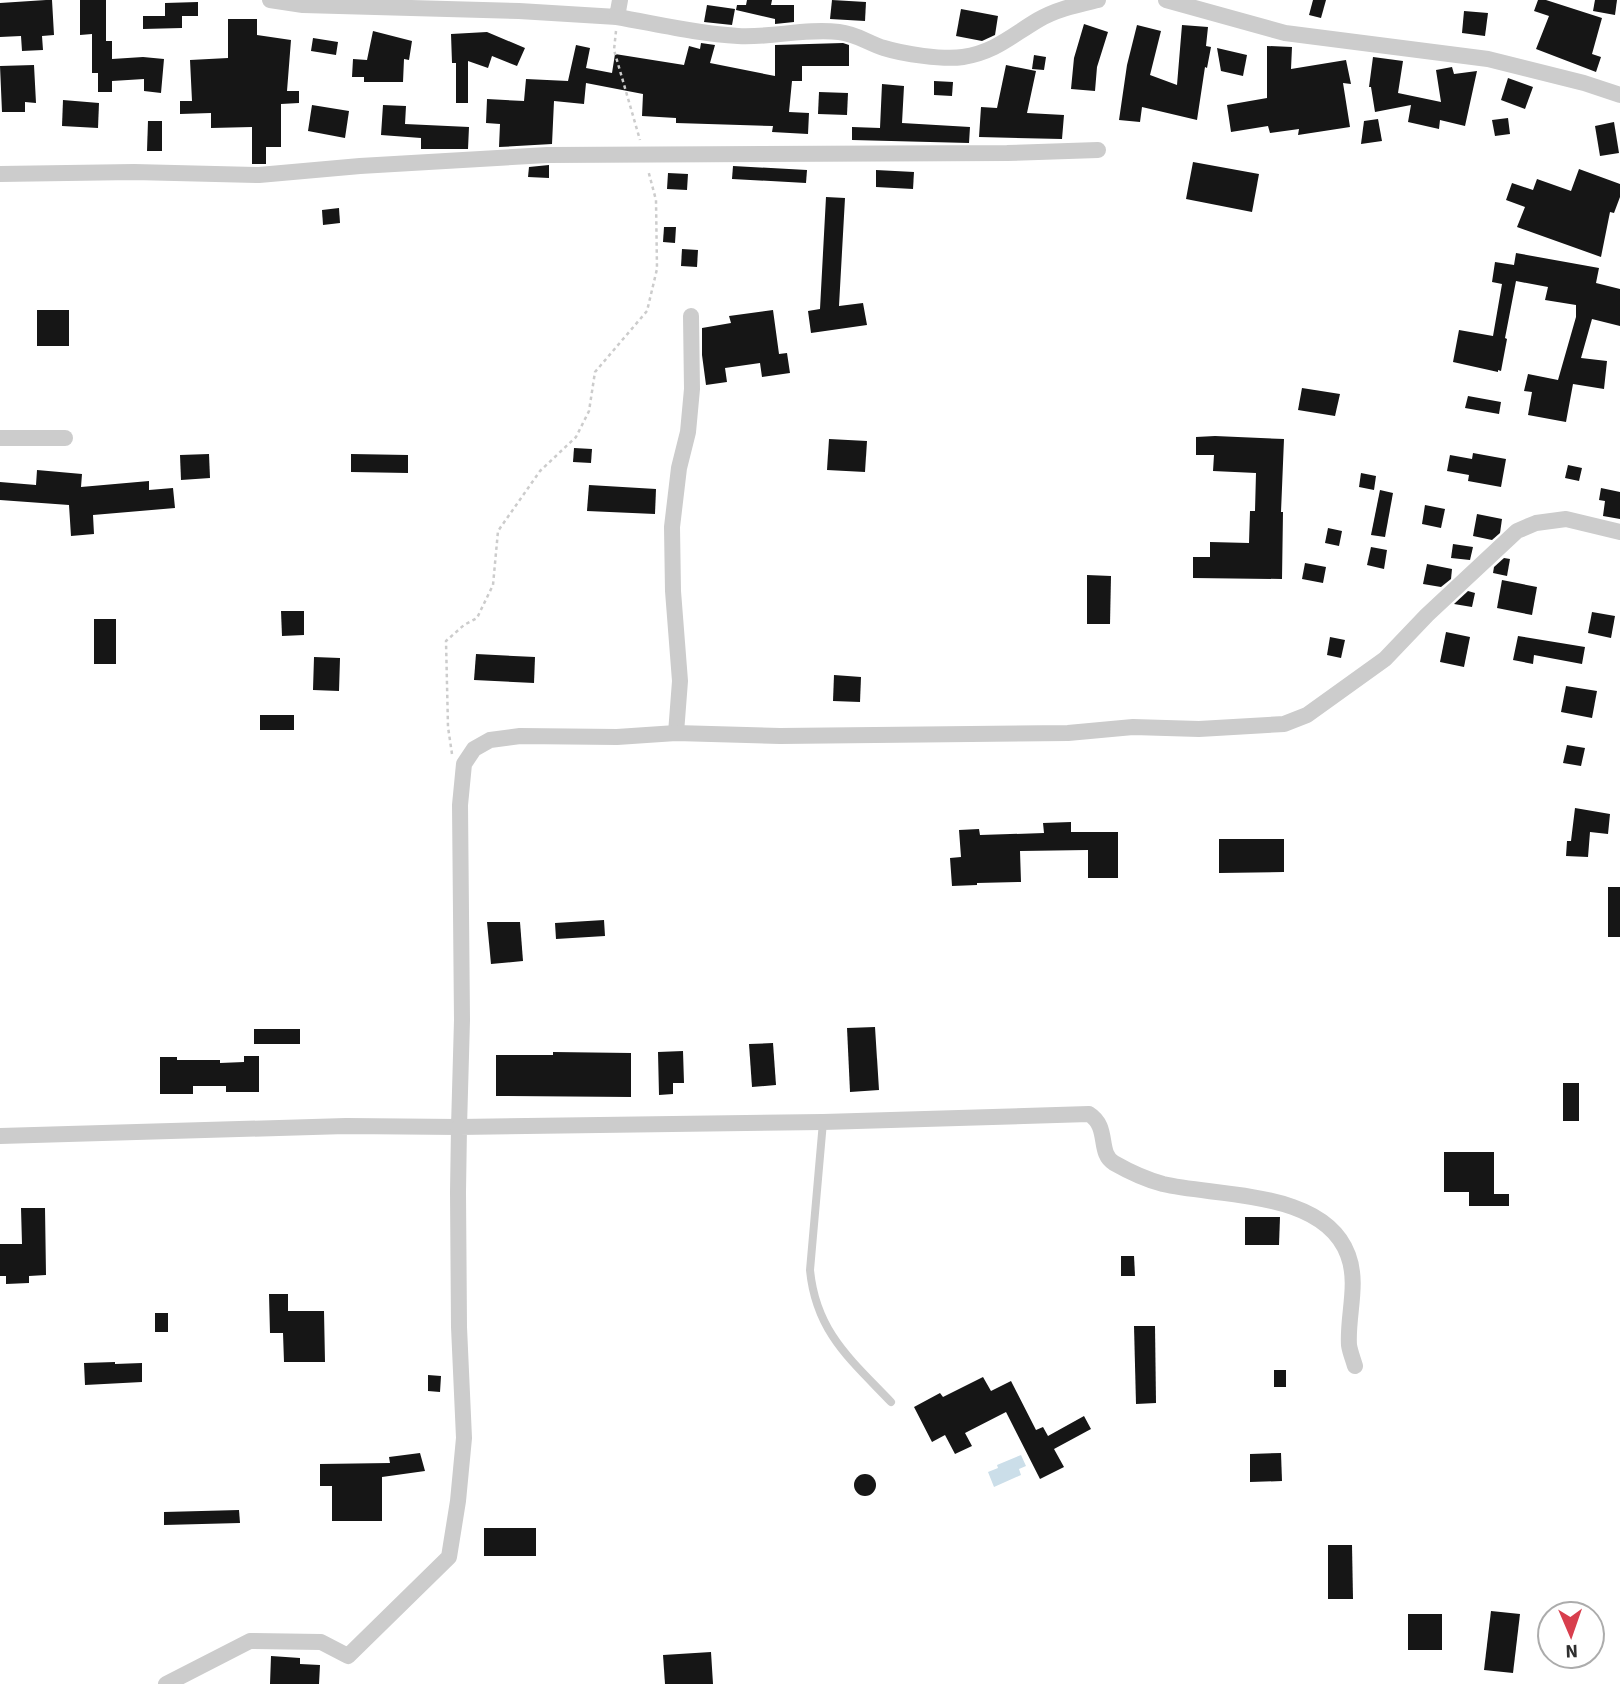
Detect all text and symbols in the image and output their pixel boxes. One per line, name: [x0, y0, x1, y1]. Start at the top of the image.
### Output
north arrow: [1536, 1600, 1606, 1670]
text: N: [1565, 1637, 1578, 1664]

